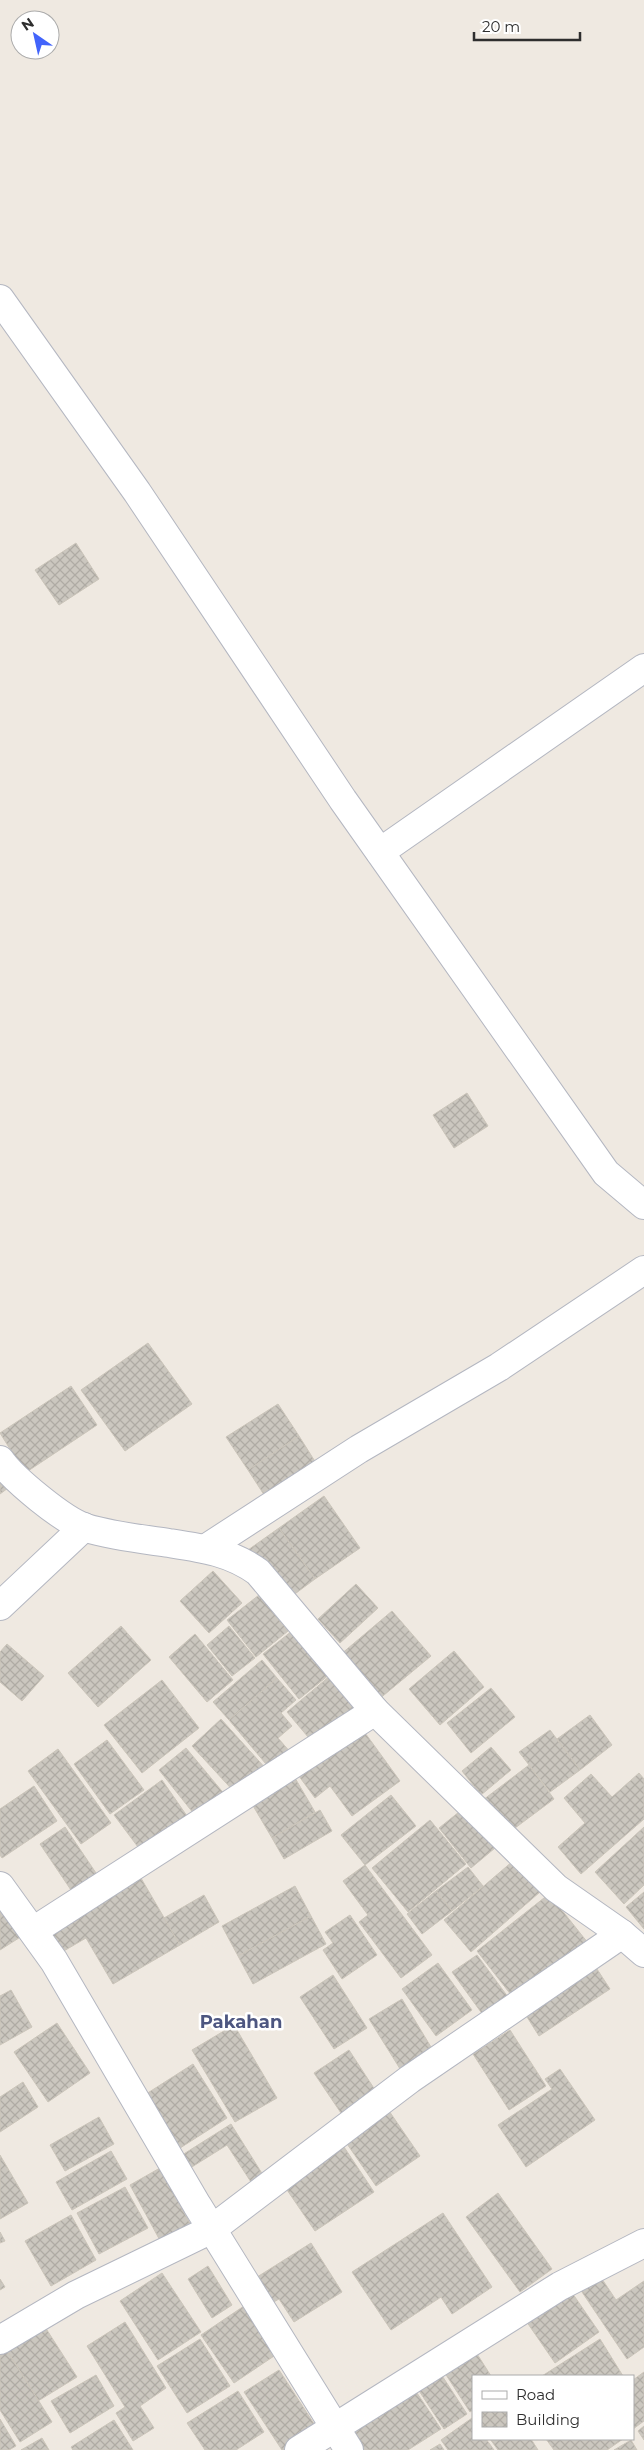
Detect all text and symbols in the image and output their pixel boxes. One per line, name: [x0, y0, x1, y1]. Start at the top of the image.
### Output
north arrow: [10, 10, 60, 60]
scale bar: [474, 10, 580, 42]
text: N: [18, 14, 37, 35]
text: 20 m: [482, 17, 520, 36]
district label: Pakahan: [200, 2011, 282, 2033]
legend: [472, 2375, 634, 2440]
text: Road: [516, 2385, 555, 2404]
text: Building: [516, 2410, 580, 2429]

